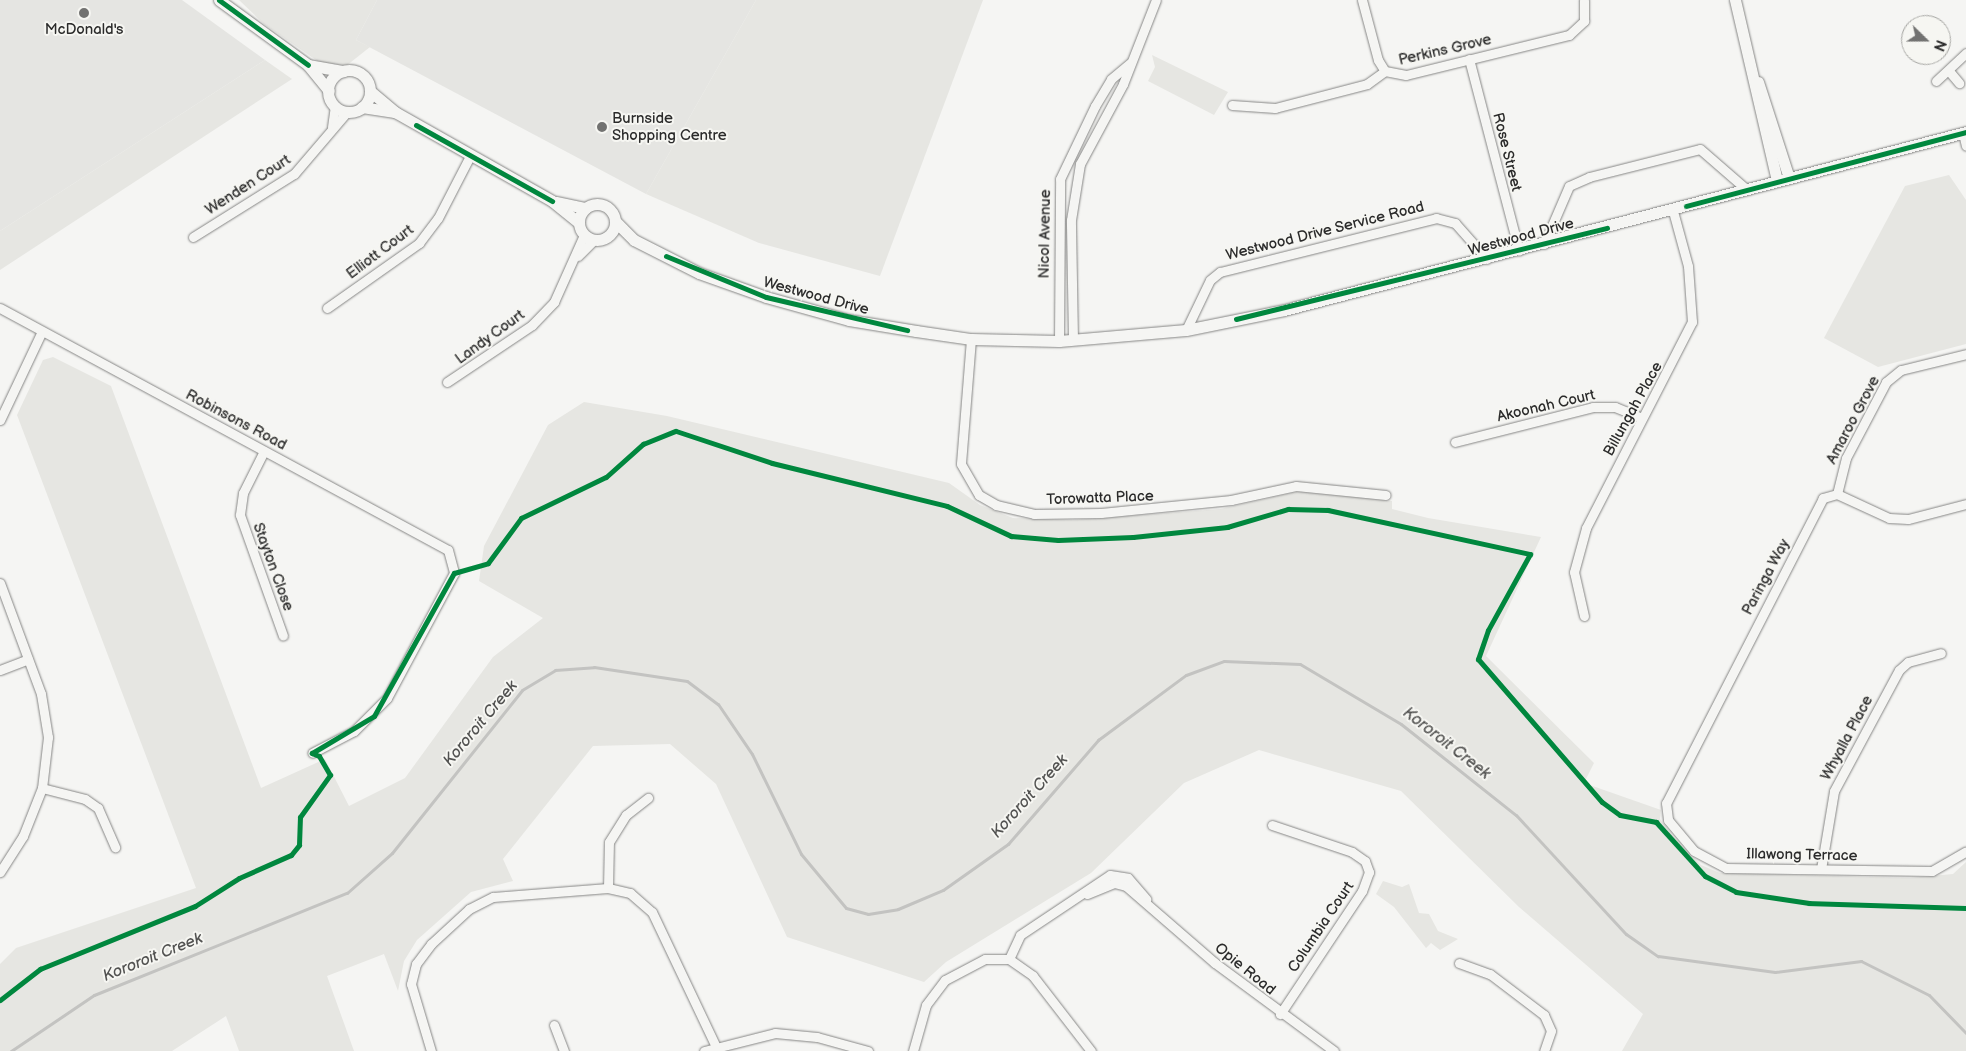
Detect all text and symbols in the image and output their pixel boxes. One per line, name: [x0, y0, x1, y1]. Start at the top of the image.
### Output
marker: McDonald's: [78, 7, 90, 19]
north arrow: [1901, 15, 1951, 65]
place label: McDonald's: [45, 21, 123, 39]
street label: Perkins Grove: [1397, 31, 1493, 69]
text: N: [1930, 37, 1949, 53]
place label: Burnside Shopping Centre: [612, 109, 727, 144]
street label: Rose Street: [1489, 111, 1525, 193]
marker: Burnside Shopping Centre: [596, 121, 608, 133]
street label: Wenden Court: [202, 151, 294, 219]
street label: Nicol Avenue: [1035, 189, 1055, 279]
street label: Westwood Drive Service Road: [1224, 198, 1426, 264]
street label: Westwood Drive: [1466, 214, 1576, 260]
street label: Elliott Court: [343, 221, 417, 283]
street label: Westwood Drive: [761, 273, 871, 319]
street label: Landy Court: [451, 306, 529, 368]
street label: Billungah Place: [1600, 359, 1666, 459]
street label: Amaroo Grove: [1822, 373, 1884, 467]
street label: Robinsons Road: [182, 386, 290, 454]
street label: Akoonah Court: [1495, 386, 1597, 426]
street label: Torowatta Place: [1046, 487, 1154, 509]
street label: Stayton Close: [249, 520, 297, 614]
street label: Paringa Way: [1738, 536, 1794, 618]
water label: Kororoit Creek: [440, 677, 522, 771]
street label: Whyalla Place: [1817, 693, 1877, 783]
water label: Kororoit Creek: [1398, 704, 1494, 784]
water label: Kororoit Creek: [987, 751, 1073, 843]
street label: Illawong Terrace: [1746, 845, 1858, 865]
street label: Columbia Court: [1284, 878, 1358, 976]
water label: Kororoit Creek: [100, 929, 206, 987]
street label: Opie Road: [1211, 939, 1279, 999]

